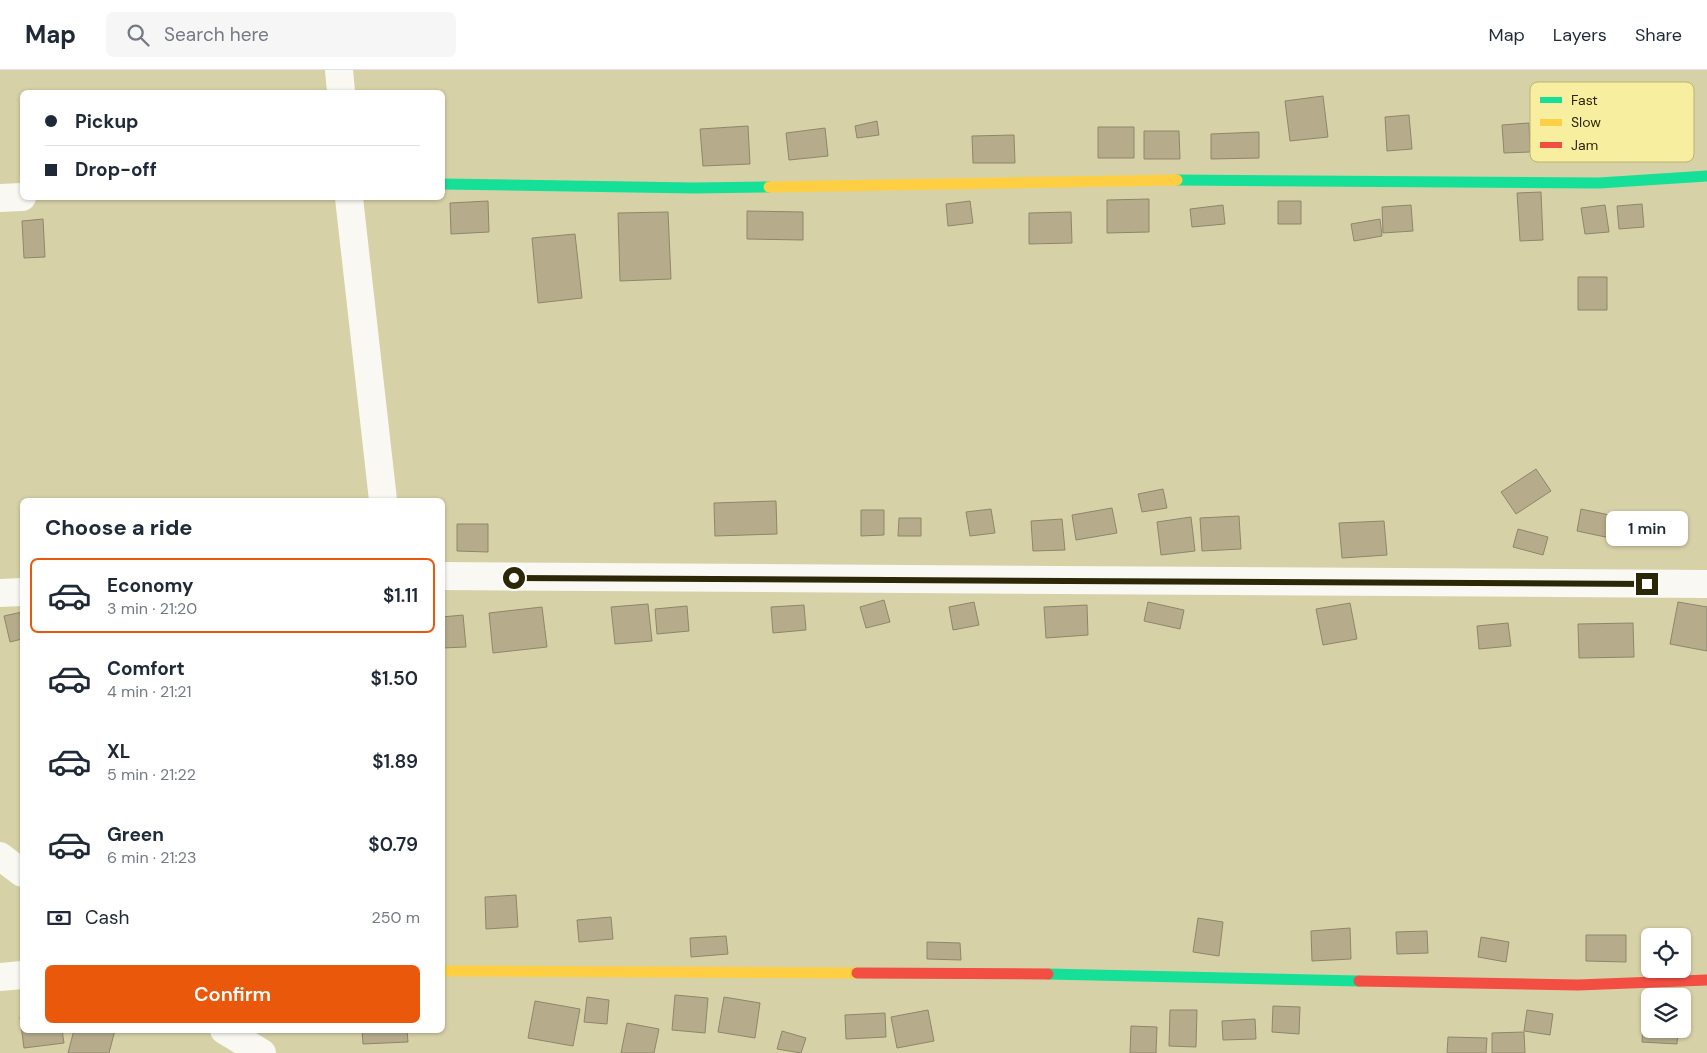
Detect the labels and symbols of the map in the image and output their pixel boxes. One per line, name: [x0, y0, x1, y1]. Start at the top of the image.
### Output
legend: [1530, 82, 1694, 162]
text: Fast: [1571, 91, 1598, 109]
text: Slow: [1571, 113, 1601, 131]
text: Jam: [1571, 136, 1598, 154]
callout: 1 min: [1606, 512, 1688, 546]
route start: [503, 567, 525, 589]
route end: [1636, 573, 1658, 595]

